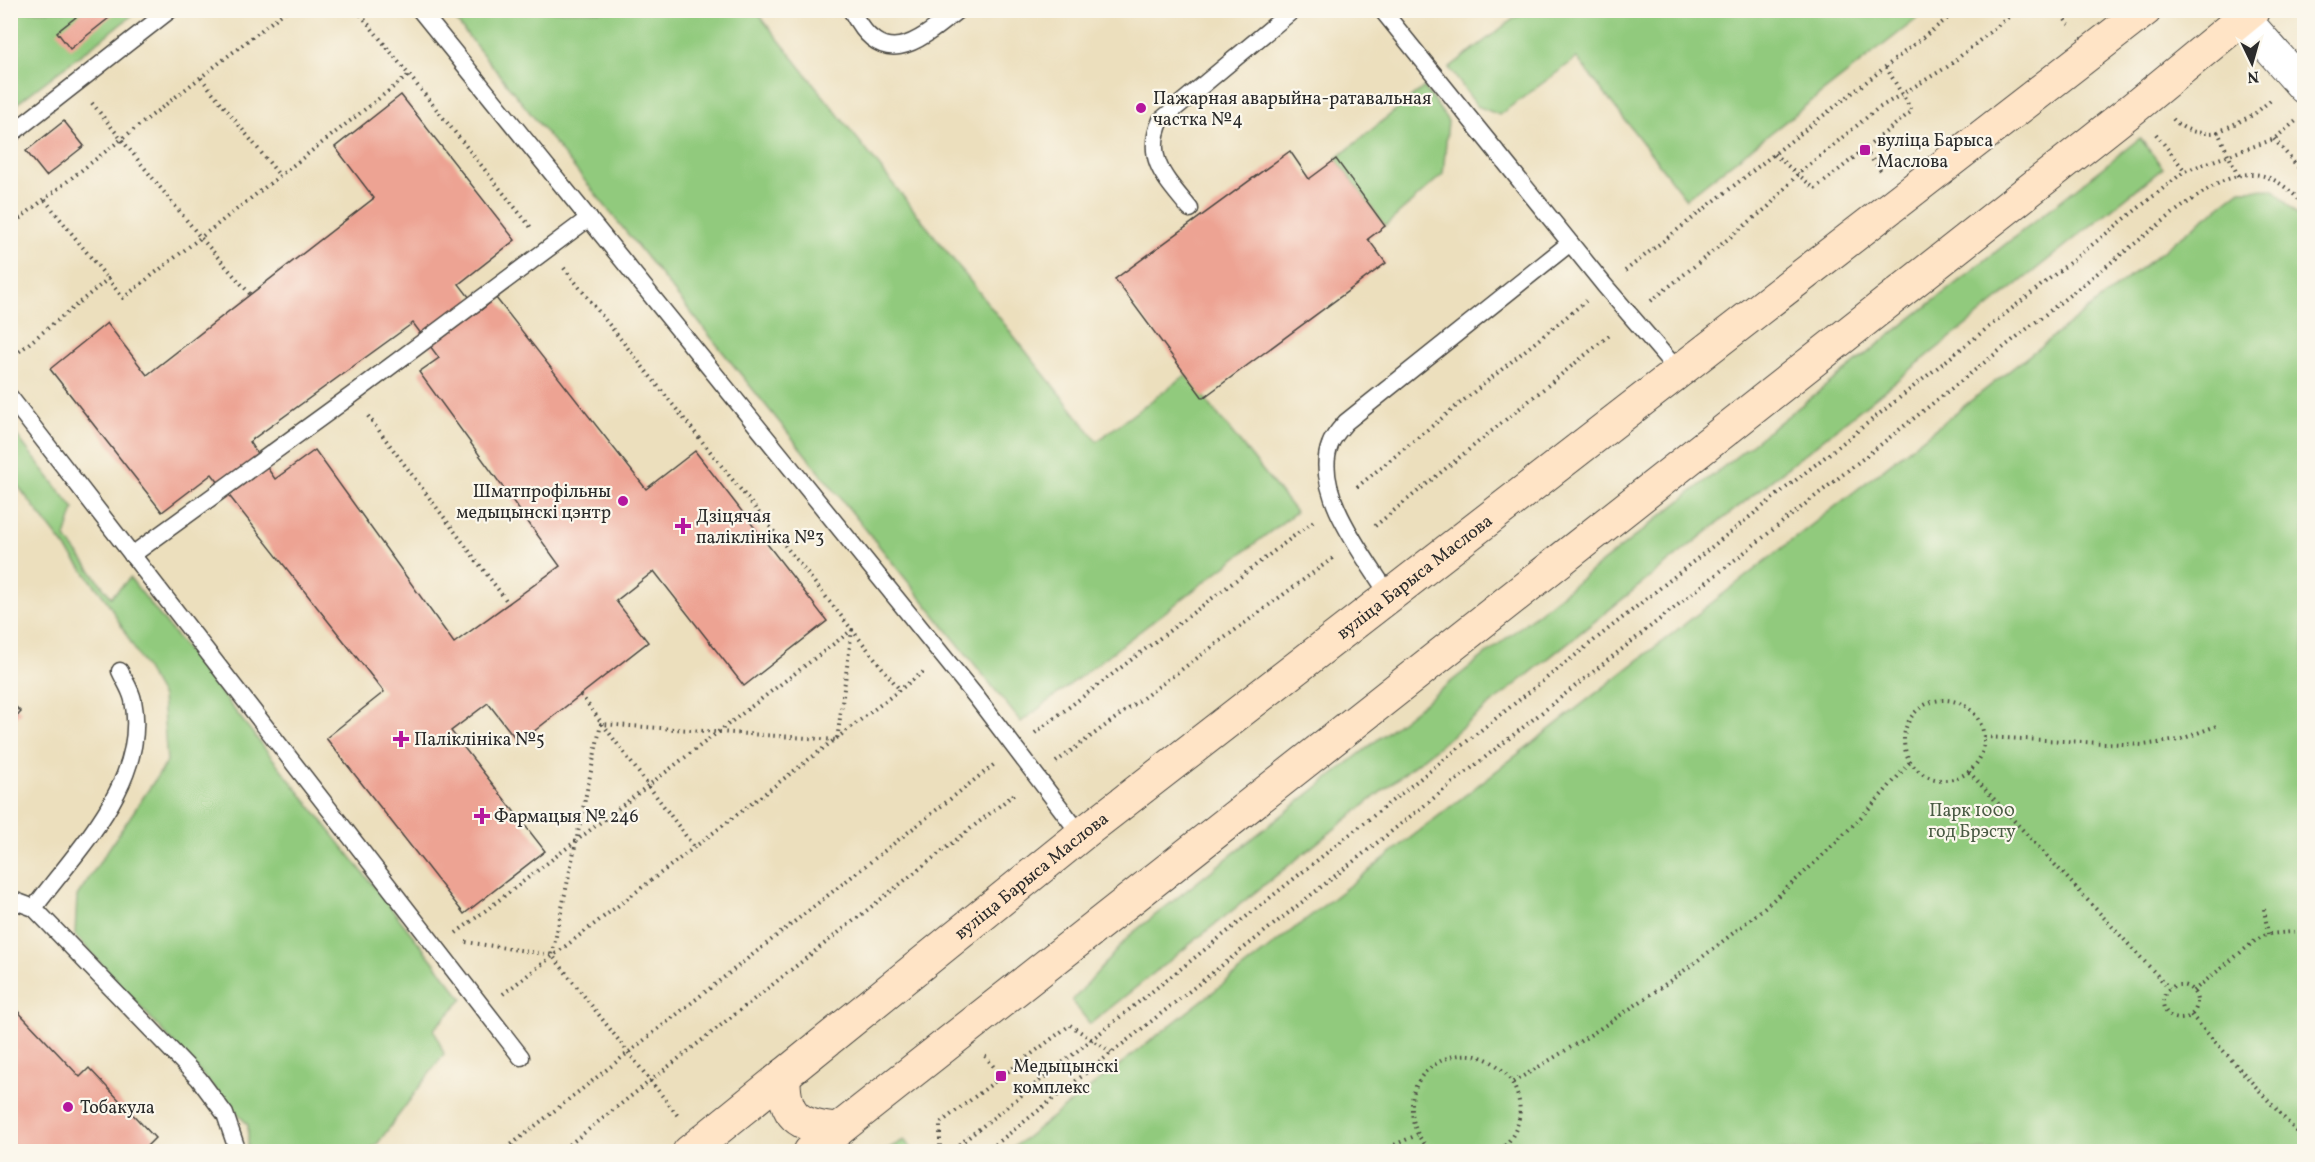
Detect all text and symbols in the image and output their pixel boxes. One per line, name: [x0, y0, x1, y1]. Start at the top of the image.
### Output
north arrow: [2222, 33, 2282, 93]
text: N: [2246, 64, 2260, 87]
place label: Пажарная аварыйна-ратавальная частка №4: [1153, 87, 1431, 133]
marker: Пажарная аварыйна-ратавальная частка №4: [1134, 101, 1148, 115]
place label: вуліца Барыса Маслова: [1877, 129, 1993, 175]
marker: вуліца Барыса Маслова: [1858, 143, 1872, 157]
place label: Шматпрофільны медыцынскі цэнтр: [456, 480, 611, 526]
marker: Шматпрофільны медыцынскі цэнтр: [616, 494, 630, 508]
place label: Дзіцячая паліклініка №3: [696, 505, 824, 551]
street label: вуліца Барыса Маслова: [1332, 509, 1499, 646]
marker: Дзіцячая паліклініка №3: [674, 517, 692, 535]
place label: Паліклініка №5: [414, 728, 545, 753]
marker: Паліклініка №5: [392, 730, 410, 748]
park label: Парк 1000 год Брэсту: [1928, 799, 2016, 845]
place label: Фармацыя № 246: [494, 805, 639, 830]
street label: вуліца Барыса Маслова: [950, 807, 1114, 946]
marker: Фармацыя № 246: [475, 809, 489, 823]
place label: Медыцынскі комплекс: [1013, 1055, 1119, 1101]
marker: Медыцынскі комплекс: [994, 1069, 1008, 1083]
place label: Тобакула: [80, 1096, 155, 1121]
marker: Тобакула: [61, 1100, 75, 1114]

